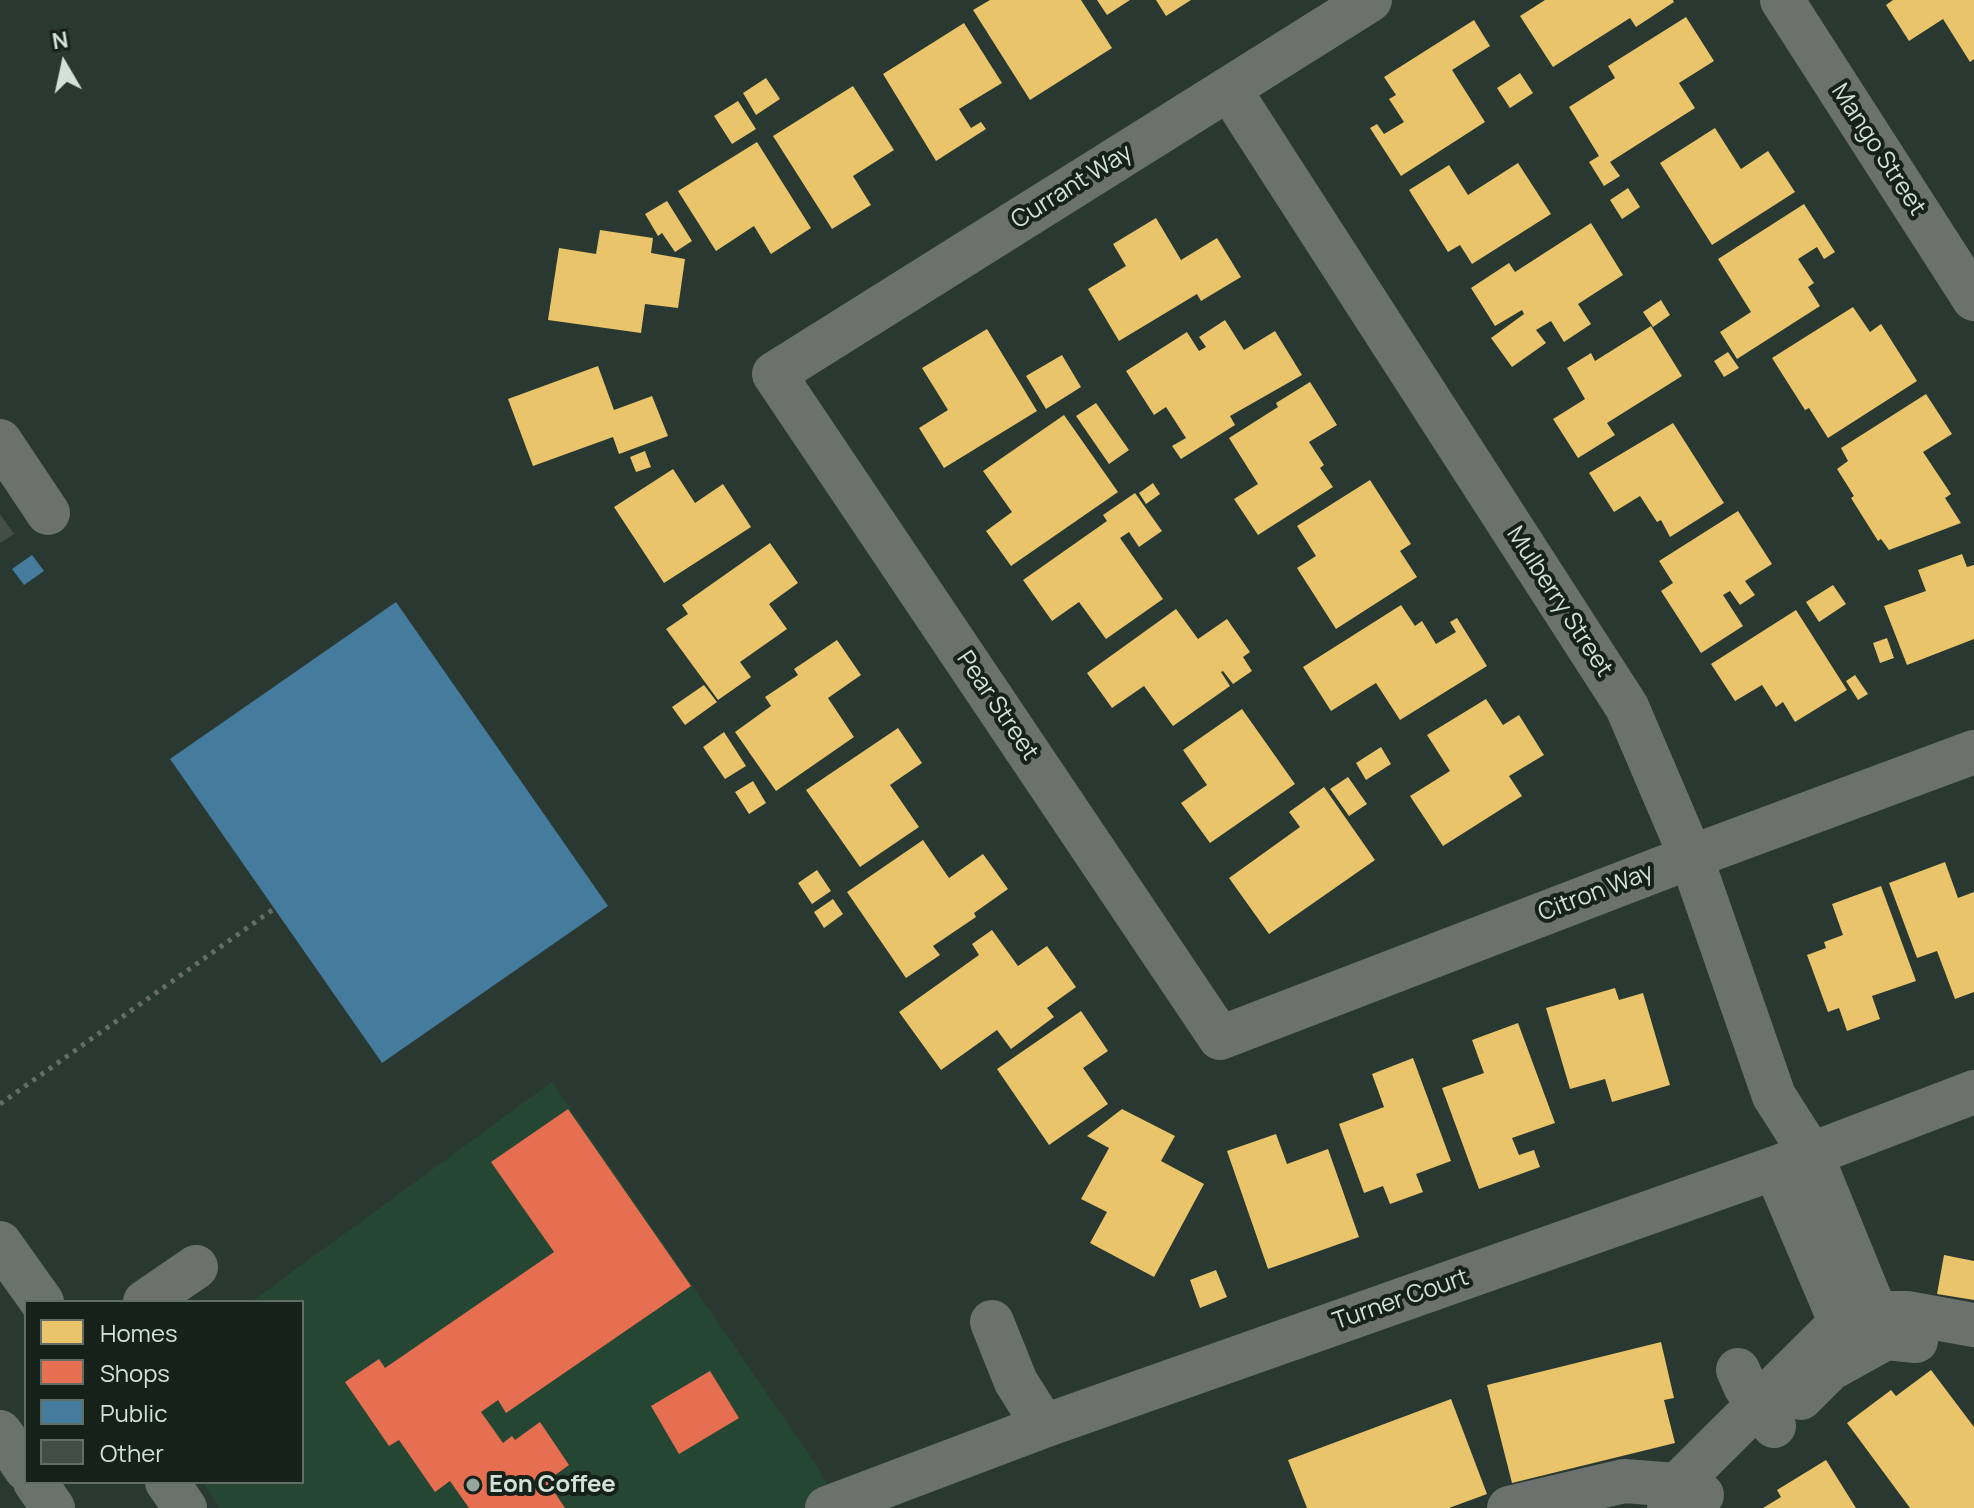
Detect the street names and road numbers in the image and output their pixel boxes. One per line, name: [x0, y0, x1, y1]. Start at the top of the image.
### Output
street label: Mango Street: [1825, 79, 1931, 221]
street label: Currant Way: [1006, 139, 1138, 235]
street label: Mulberry Street: [1500, 521, 1618, 683]
street label: Pear Street: [950, 646, 1044, 766]
street label: Citron Way: [1534, 858, 1658, 928]
street label: Turner Court: [1329, 1263, 1473, 1337]

